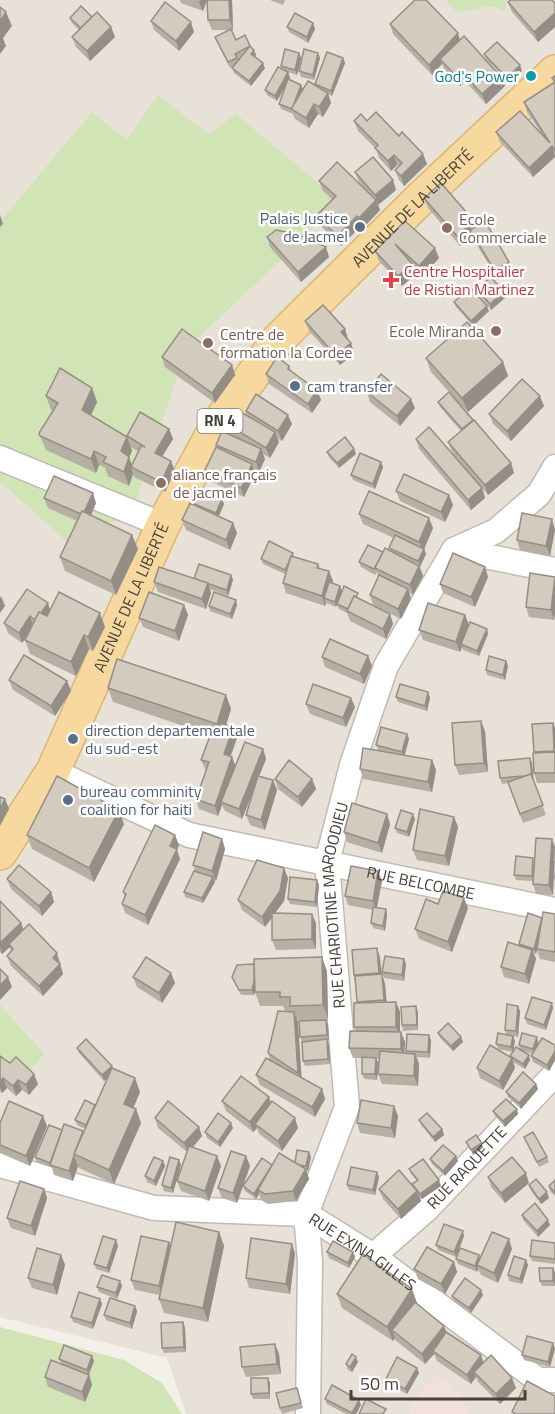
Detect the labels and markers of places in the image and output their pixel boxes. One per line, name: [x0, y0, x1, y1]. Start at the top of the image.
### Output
place label: God's Power: [435, 64, 519, 88]
marker: God's Power: [524, 69, 538, 83]
place label: Palais Justice de Jacmel: [260, 206, 348, 248]
place label: Ecole Commerciale: [459, 207, 546, 249]
marker: Palais Justice de Jacmel: [353, 220, 367, 234]
marker: Ecole Commerciale: [440, 221, 454, 235]
place label: Centre Hospitalier de Ristian Martinez: [404, 259, 534, 301]
marker: Centre Hospitalier de Ristian Martinez: [382, 271, 400, 289]
place label: Ecole Miranda: [389, 319, 484, 343]
place label: Centre de formation la Cordee: [220, 322, 352, 364]
marker: Ecole Miranda: [489, 324, 503, 338]
marker: Centre de formation la Cordee: [201, 336, 215, 350]
place label: cam transfer: [307, 374, 393, 398]
marker: cam transfer: [288, 379, 302, 393]
place label: aliance français de jacmel: [173, 462, 277, 504]
marker: aliance français de jacmel: [154, 476, 168, 490]
place label: direction departementale du sud-est: [85, 718, 255, 760]
marker: direction departementale du sud-est: [66, 732, 80, 746]
place label: bureau comminity coalition for haiti: [80, 779, 202, 821]
marker: bureau comminity coalition for haiti: [61, 793, 75, 807]

